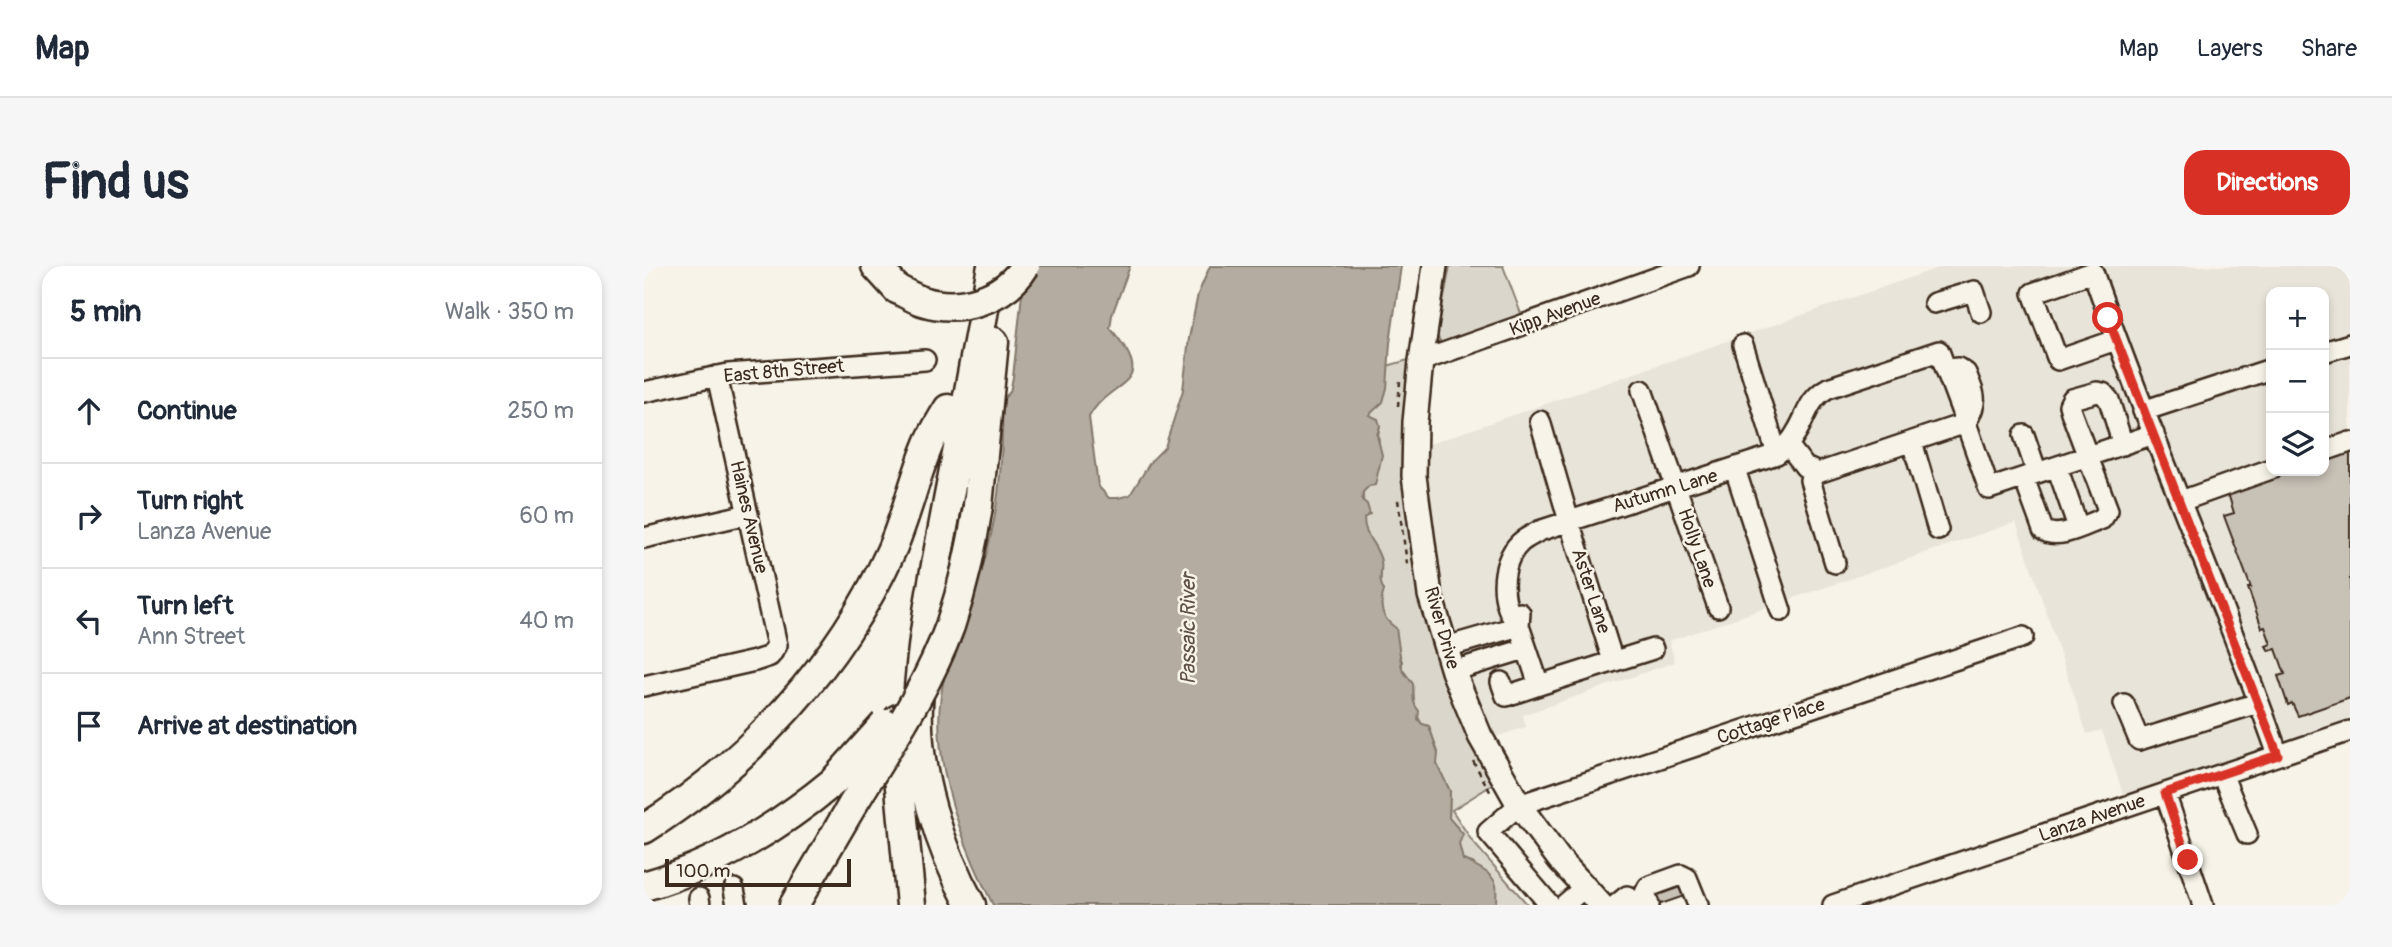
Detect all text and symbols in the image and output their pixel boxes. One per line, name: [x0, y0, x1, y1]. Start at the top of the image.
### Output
text: Map: [35, 28, 90, 69]
text: Map: [2119, 34, 2159, 63]
text: Layers: [2197, 34, 2263, 63]
text: Share: [2301, 34, 2357, 63]
button: Directions: [2184, 150, 2350, 215]
text: Find us: [42, 152, 189, 213]
street label: Kipp Avenue: [1506, 286, 1604, 342]
map controls: [2266, 287, 2329, 476]
button: +: [2266, 287, 2329, 350]
text: 5 min: [70, 293, 141, 330]
text: Walk · 350 m: [445, 297, 574, 326]
route start: [2092, 302, 2123, 333]
button: −: [2266, 350, 2329, 413]
street label: East 8th Street: [723, 354, 846, 388]
icon: ahead: [70, 392, 108, 430]
text: Continue: [137, 395, 237, 427]
text: 250 m: [508, 396, 574, 425]
button: layers: [2266, 413, 2329, 476]
street label: Haines Avenue: [724, 458, 774, 576]
street label: Autumn Lane: [1610, 463, 1721, 518]
text: Turn right: [137, 485, 243, 517]
icon: right: [70, 497, 108, 535]
text: 60 m: [519, 501, 574, 530]
street label: Holly Lane: [1672, 505, 1722, 592]
text: Lanza Avenue: [137, 517, 271, 546]
street label: Aster Lane: [1566, 546, 1616, 637]
water label: Passaic River: [1175, 571, 1202, 685]
street label: River Drive: [1419, 584, 1465, 672]
text: Turn left: [137, 590, 233, 622]
icon: left: [70, 602, 108, 640]
text: 40 m: [520, 606, 574, 635]
text: Ann Street: [137, 622, 245, 651]
street label: Cottage Place: [1714, 692, 1829, 750]
icon: arrive: [70, 707, 108, 745]
text: Arrive at destination: [137, 710, 357, 742]
street label: Lanza Avenue: [2036, 788, 2149, 847]
route end: [2172, 844, 2203, 875]
scale bar: [665, 856, 850, 888]
text: 100 m: [676, 859, 730, 883]

